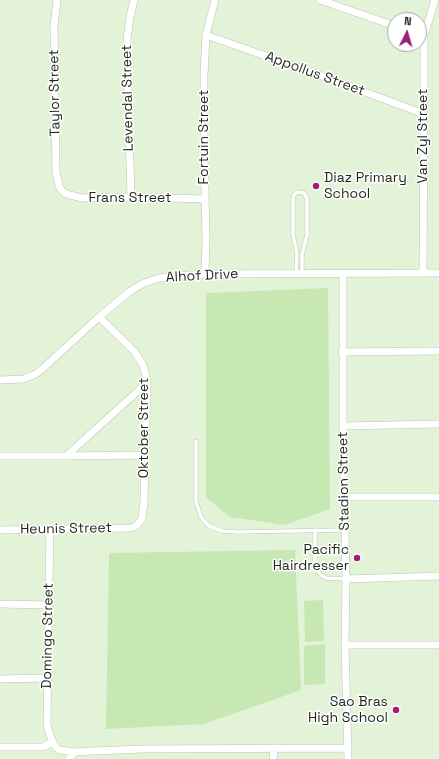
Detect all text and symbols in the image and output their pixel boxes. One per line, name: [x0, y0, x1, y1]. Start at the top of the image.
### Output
north arrow: [387, 12, 427, 52]
text: N: [404, 14, 412, 28]
street label: Levendal Street: [119, 45, 137, 151]
street label: Appollus Street: [263, 48, 367, 100]
street label: Taylor Street: [46, 49, 64, 137]
street label: Van Zyl Street: [415, 89, 431, 183]
street label: Fortuin Street: [196, 90, 212, 184]
place label: Diaz Primary School: [324, 170, 407, 202]
marker: Diaz Primary School: [311, 181, 321, 191]
street label: Frans Street: [89, 190, 171, 206]
street label: Alhof Drive: [165, 266, 239, 286]
street label: Oktober Street: [136, 378, 152, 478]
street label: Stadion Street: [335, 431, 353, 531]
street label: Heunis Street: [20, 520, 112, 538]
place label: Pacific Hairdresser: [273, 542, 349, 574]
marker: Pacific Hairdresser: [352, 553, 362, 563]
street label: Domingo Street: [39, 583, 57, 689]
place label: Sao Bras High School: [308, 694, 388, 726]
marker: Sao Bras High School: [391, 705, 401, 715]

